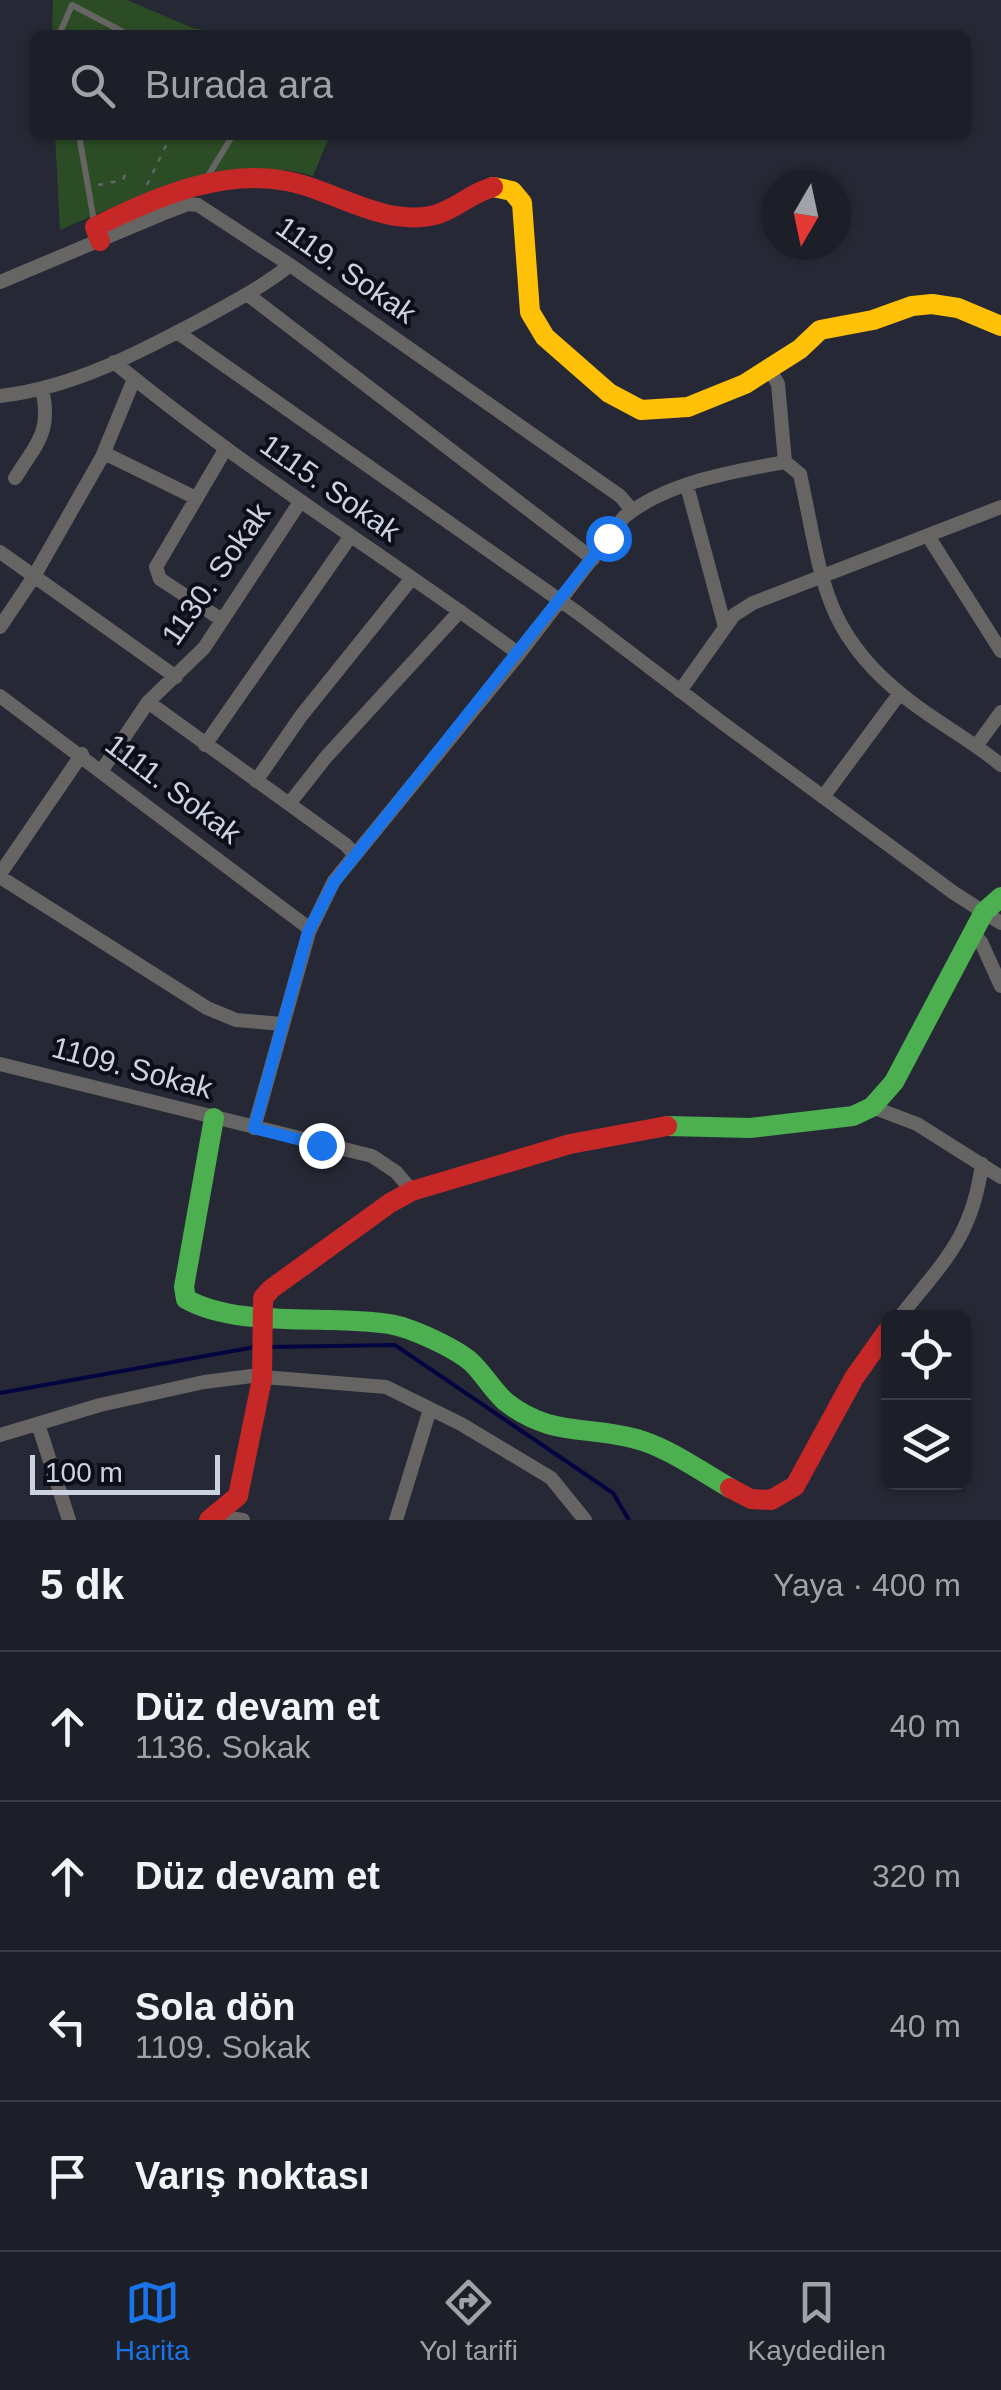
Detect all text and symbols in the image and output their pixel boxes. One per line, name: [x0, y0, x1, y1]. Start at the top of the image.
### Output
search box: [30, 30, 971, 140]
icon: search: [65, 58, 120, 113]
text: Burada ara: [145, 64, 333, 106]
north arrow: [761, 170, 851, 260]
street label: 1119. Sokak: [270, 210, 423, 330]
street label: 1115. Sokak: [254, 428, 407, 548]
street label: 1130. Sokak: [155, 496, 277, 651]
route start: [586, 516, 632, 562]
street label: 1111. Sokak: [99, 727, 248, 851]
street label: 1109. Sokak: [48, 1030, 217, 1105]
route end: [299, 1123, 345, 1169]
map controls: [881, 1310, 971, 1490]
button: locate: [881, 1310, 971, 1400]
button: layers: [881, 1400, 971, 1490]
scale bar: [30, 1450, 220, 1494]
text: 100 m: [45, 1457, 123, 1488]
text: 5 dk: [40, 1561, 124, 1608]
text: Yaya · 400 m: [773, 1567, 961, 1603]
text: Düz devam et: [135, 1686, 380, 1728]
icon: ahead: [40, 1699, 95, 1754]
text: 40 m: [890, 1708, 961, 1744]
text: 1136. Sokak: [135, 1729, 311, 1765]
icon: ahead: [40, 1849, 95, 1904]
text: Düz devam et: [135, 1855, 380, 1897]
text: 320 m: [872, 1858, 961, 1894]
text: Sola dön: [135, 1986, 295, 2028]
icon: left: [40, 1999, 95, 2054]
text: 40 m: [890, 2008, 961, 2044]
text: 1109. Sokak: [135, 2029, 311, 2065]
icon: arrive: [40, 2149, 95, 2204]
text: Varış noktası: [135, 2155, 369, 2197]
tab: Harita: [115, 2275, 190, 2367]
tab: Yol tarifi: [419, 2275, 518, 2367]
tab: Kaydedilen: [748, 2275, 886, 2367]

